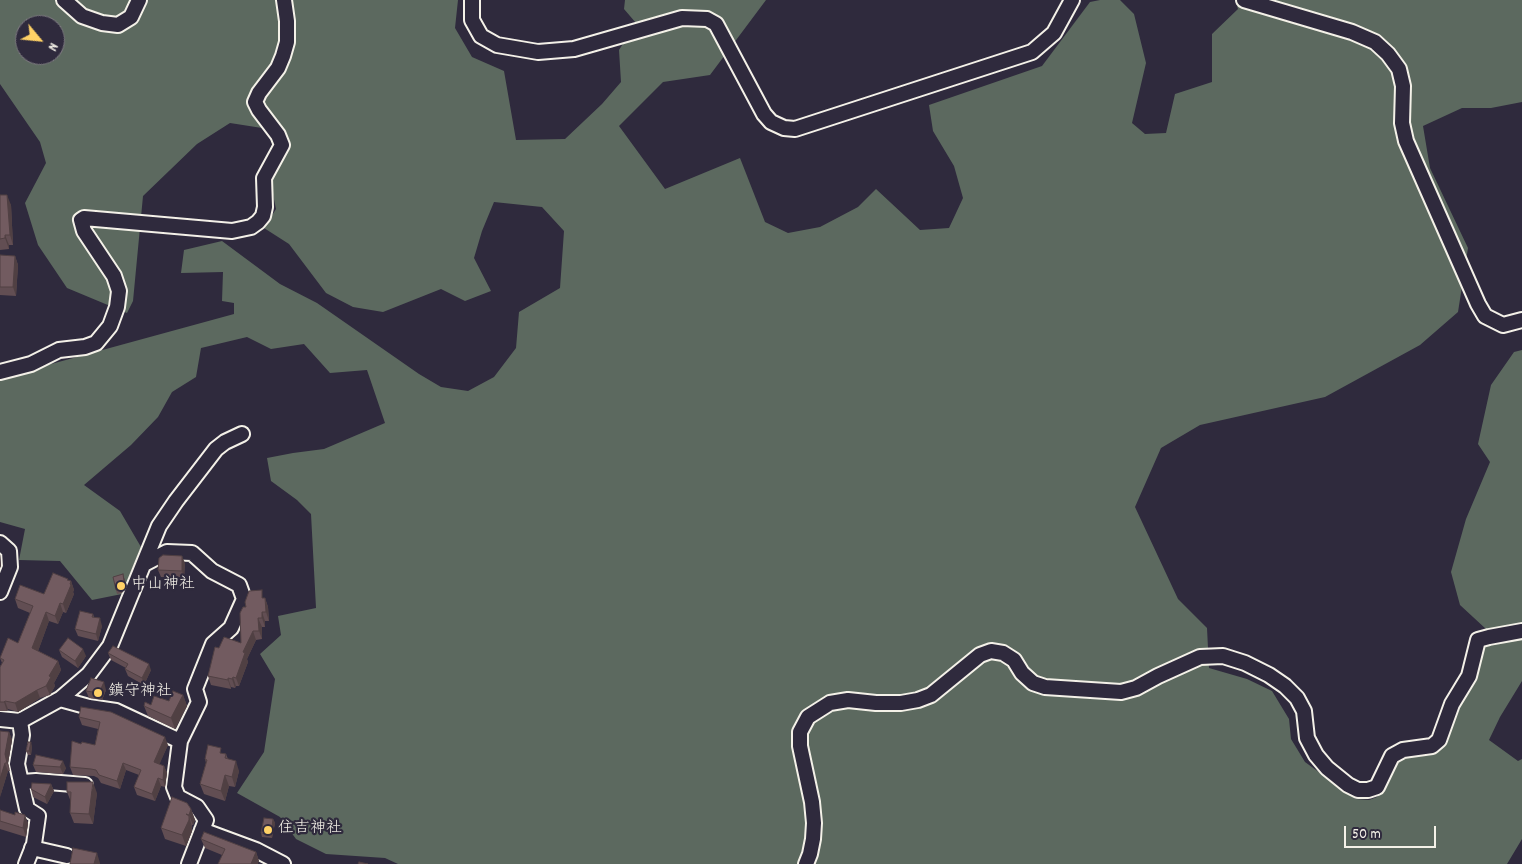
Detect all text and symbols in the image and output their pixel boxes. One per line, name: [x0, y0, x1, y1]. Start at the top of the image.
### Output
north arrow: [15, 15, 65, 65]
text: N: [42, 39, 63, 54]
place label: 中山神社: [131, 576, 195, 596]
marker: 中山神社: [115, 580, 127, 592]
place label: 鎮守神社: [108, 683, 172, 703]
marker: 鎮守神社: [92, 687, 104, 699]
scale bar: [1347, 816, 1440, 848]
place label: 住吉神社: [278, 820, 342, 840]
marker: 住吉神社: [262, 824, 274, 836]
text: 50 m: [1352, 824, 1381, 846]

